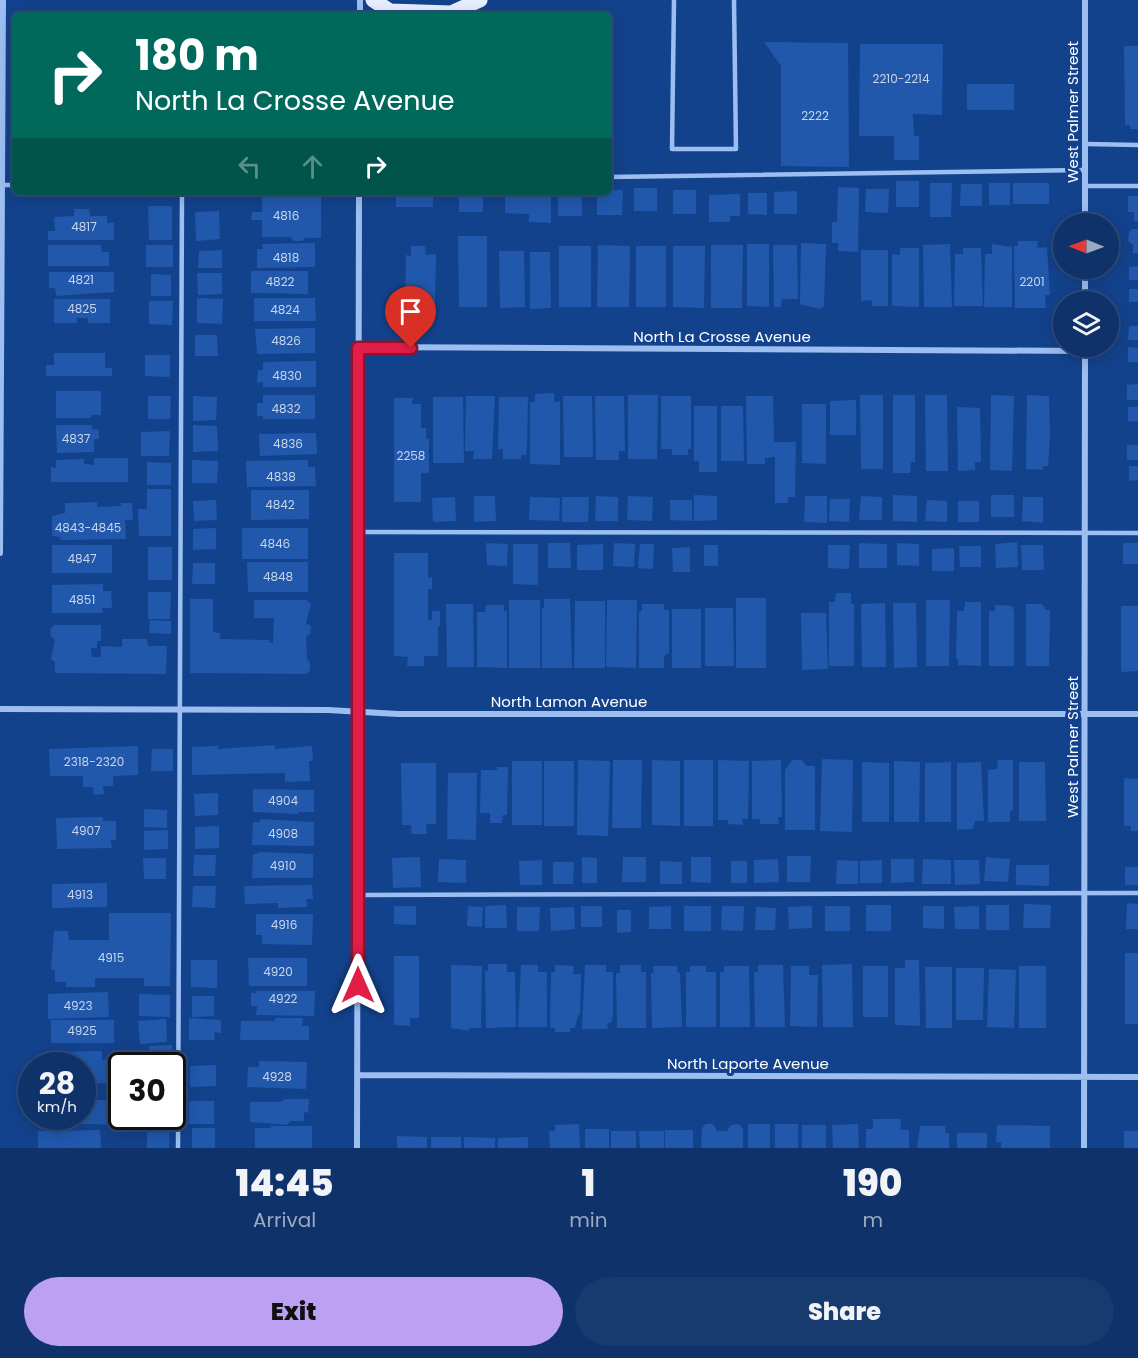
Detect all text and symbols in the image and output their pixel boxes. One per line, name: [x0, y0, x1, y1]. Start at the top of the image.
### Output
text: 180 m: [135, 26, 259, 85]
icon: right: [36, 36, 114, 114]
street label: West Palmer Street: [1062, 41, 1083, 183]
house number: 2210-2214: [873, 70, 930, 87]
text: North La Crosse Avenue: [135, 82, 455, 119]
house number: 2222: [801, 107, 829, 124]
icon: left: [233, 150, 266, 183]
icon: ahead: [296, 150, 329, 183]
icon: right: [359, 150, 392, 183]
house number: 4816: [273, 207, 299, 224]
north arrow: [1053, 213, 1119, 279]
map controls: [1053, 213, 1119, 357]
house number: 4817: [71, 218, 97, 235]
house number: 4818: [273, 249, 299, 266]
house number: 4821: [68, 271, 94, 288]
house number: 4822: [266, 273, 295, 290]
house number: 2201: [1019, 273, 1045, 290]
pin: [385, 286, 436, 348]
button: layers: [1053, 291, 1119, 357]
icon: arrive: [394, 295, 427, 328]
house number: 4825: [67, 300, 97, 317]
house number: 4824: [270, 301, 300, 318]
street label: North La Crosse Avenue: [633, 326, 811, 347]
house number: 4826: [271, 332, 301, 349]
house number: 4830: [272, 367, 302, 384]
house number: 4832: [271, 400, 301, 417]
house number: 4837: [62, 430, 91, 447]
house number: 4836: [273, 435, 303, 452]
house number: 2258: [397, 447, 425, 464]
house number: 4838: [266, 468, 296, 485]
house number: 4842: [265, 496, 295, 513]
house number: 4843-4845: [55, 519, 121, 536]
house number: 4846: [260, 535, 290, 552]
house number: 4847: [67, 550, 97, 567]
house number: 4848: [263, 568, 293, 585]
house number: 4851: [69, 591, 95, 608]
street label: West Palmer Street: [1062, 676, 1083, 818]
street label: North Lamon Avenue: [491, 691, 647, 712]
house number: 2318-2320: [64, 753, 124, 770]
house number: 4904: [268, 792, 299, 809]
house number: 4907: [71, 822, 101, 839]
house number: 4908: [268, 825, 298, 842]
house number: 4910: [270, 857, 296, 874]
house number: 4913: [67, 886, 93, 903]
house number: 4916: [271, 916, 297, 933]
house number: 4915: [98, 949, 124, 966]
position arrow: [326, 953, 390, 1017]
house number: 4920: [263, 963, 293, 980]
house number: 4922: [269, 990, 298, 1007]
house number: 4923: [63, 997, 93, 1014]
house number: 4925: [67, 1022, 97, 1039]
speed limit sign: 30: [108, 1052, 186, 1130]
street label: North Laporte Avenue: [667, 1053, 829, 1074]
text: 28: [39, 1062, 75, 1105]
house number: 4928: [262, 1068, 292, 1085]
text: km/h: [37, 1096, 77, 1117]
text: 14:45: [236, 1158, 334, 1209]
text: 1: [581, 1158, 595, 1209]
text: 190: [843, 1158, 902, 1209]
text: Arrival: [253, 1206, 316, 1234]
text: min: [569, 1206, 608, 1234]
text: m: [862, 1206, 883, 1234]
button: Exit: [24, 1277, 563, 1346]
button: Share: [575, 1277, 1114, 1346]

